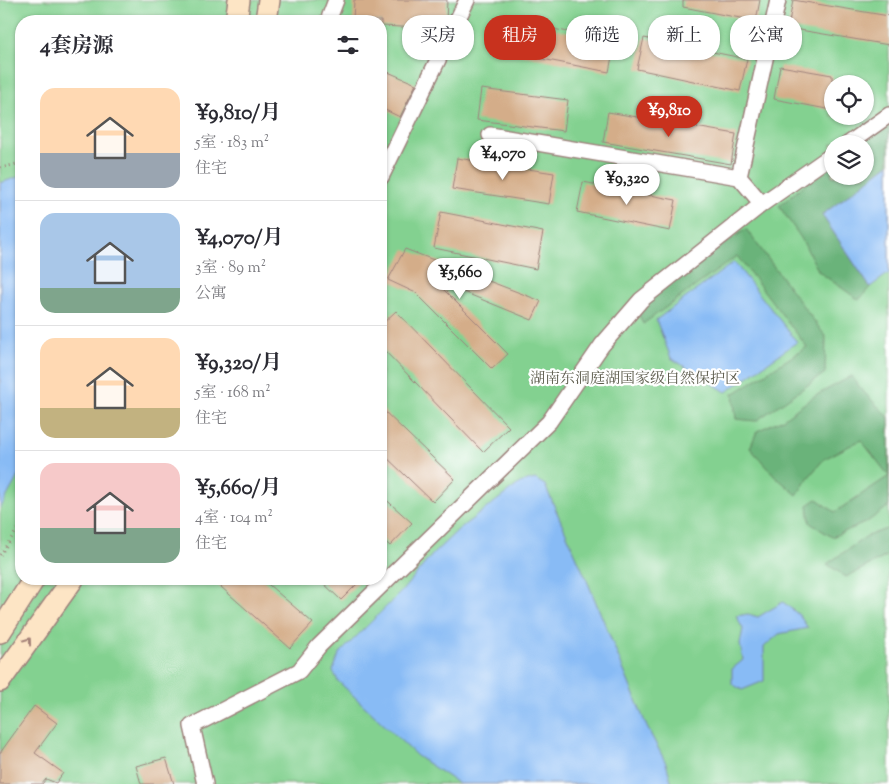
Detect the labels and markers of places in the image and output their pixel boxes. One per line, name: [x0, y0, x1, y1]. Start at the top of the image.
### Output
pin: ¥9,810: [628, 96, 710, 138]
pin: ¥4,070: [462, 138, 544, 181]
pin: ¥9,320: [586, 164, 668, 206]
pin: ¥5,660: [419, 258, 501, 300]

